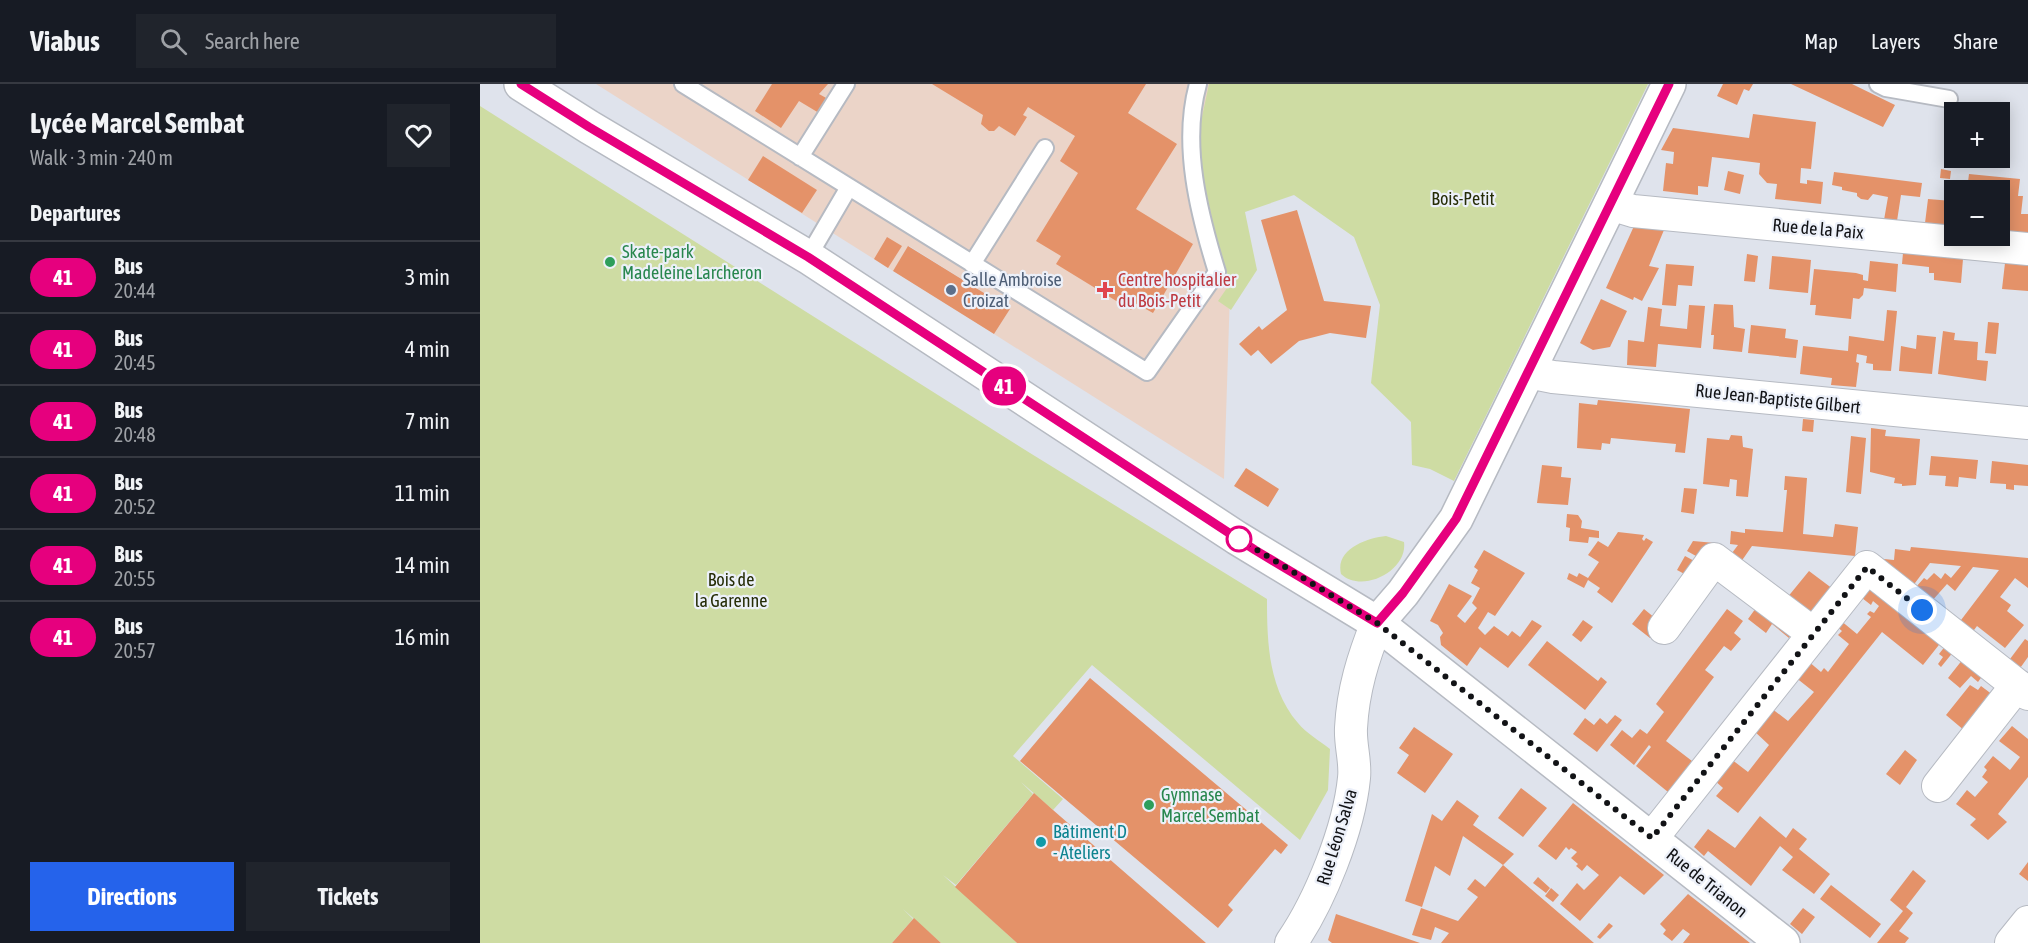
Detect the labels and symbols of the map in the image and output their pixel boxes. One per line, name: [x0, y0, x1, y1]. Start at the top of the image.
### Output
park label: Bois-Petit: [1431, 188, 1495, 209]
street label: Rue de la Paix: [1772, 214, 1864, 243]
place label: Skate-park Madeleine Larcheron: [622, 241, 762, 283]
marker: Skate-park Madeleine Larcheron: [603, 255, 617, 269]
place label: Salle Ambroise Croizat: [963, 269, 1062, 311]
place label: Centre hospitalier du Bois-Petit: [1118, 269, 1237, 311]
marker: Centre hospitalier du Bois-Petit: [1096, 281, 1114, 299]
marker: Salle Ambroise Croizat: [944, 283, 958, 297]
line badge: 41: [977, 366, 1031, 406]
street label: Rue Jean-Baptiste Gilbert: [1694, 379, 1862, 418]
unlabelled marker: [1226, 526, 1252, 552]
park label: Bois de la Garenne: [695, 569, 767, 611]
your location: [1907, 595, 1937, 625]
place label: Gymnase Marcel Sembat: [1161, 784, 1260, 826]
street label: Rue Léon Salva: [1312, 786, 1361, 887]
marker: Gymnase Marcel Sembat: [1142, 798, 1156, 812]
place label: Bâtiment D - Ateliers: [1053, 821, 1127, 863]
marker: Bâtiment D - Ateliers: [1034, 835, 1048, 849]
street label: Rue de Trianon: [1663, 844, 1752, 922]

